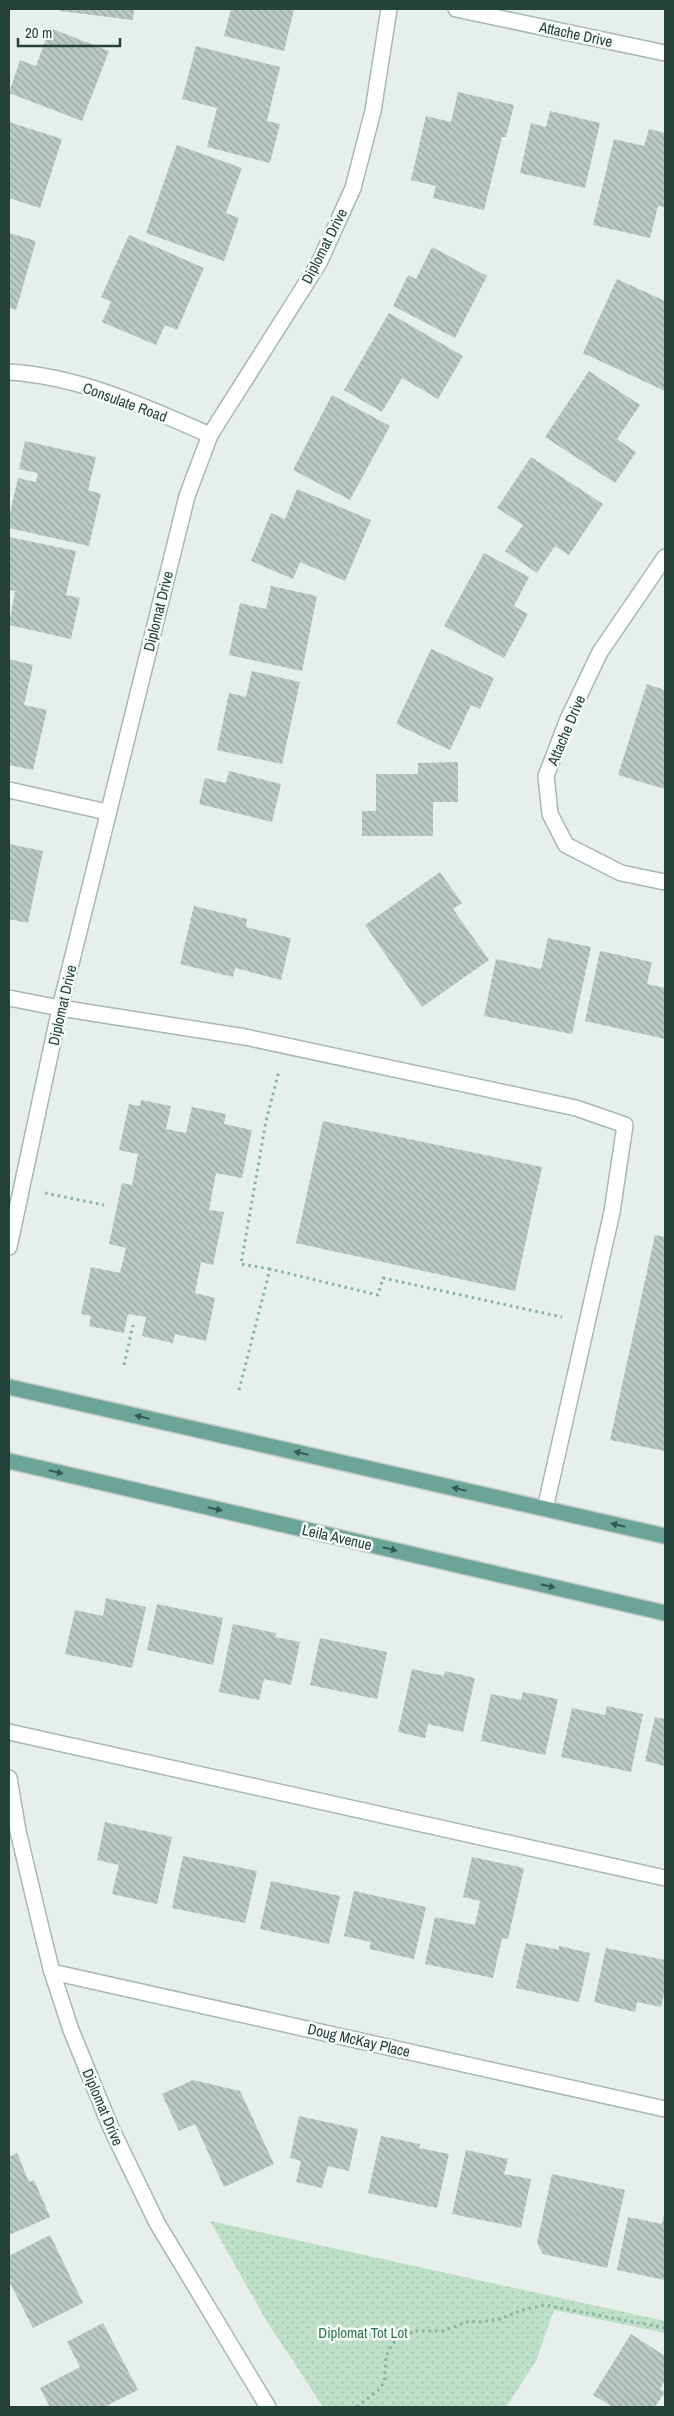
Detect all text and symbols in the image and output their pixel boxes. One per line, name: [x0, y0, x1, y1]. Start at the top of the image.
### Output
scale bar: [18, 15, 120, 47]
street label: Attache Drive: [536, 16, 615, 52]
text: 20 m: [25, 22, 52, 43]
street label: Diplomat Drive: [296, 205, 352, 287]
street label: Consulate Road: [80, 377, 170, 427]
street label: Diplomat Drive: [138, 569, 178, 653]
street label: Attache Drive: [541, 691, 590, 769]
street label: Diplomat Drive: [43, 963, 81, 1047]
one-way arrow: [135, 1413, 150, 1421]
one-way arrow: [293, 1449, 308, 1457]
one-way arrow: [49, 1468, 64, 1476]
one-way arrow: [452, 1485, 467, 1493]
one-way arrow: [207, 1505, 222, 1513]
street label: Leila Avenue: [300, 1519, 374, 1555]
one-way arrow: [610, 1521, 625, 1529]
one-way arrow: [382, 1545, 398, 1553]
one-way arrow: [541, 1582, 556, 1590]
street label: Doug McKay Place: [306, 2018, 412, 2062]
street label: Diplomat Drive: [77, 2065, 129, 2149]
park label: Diplomat Tot Lot: [318, 2322, 408, 2343]

